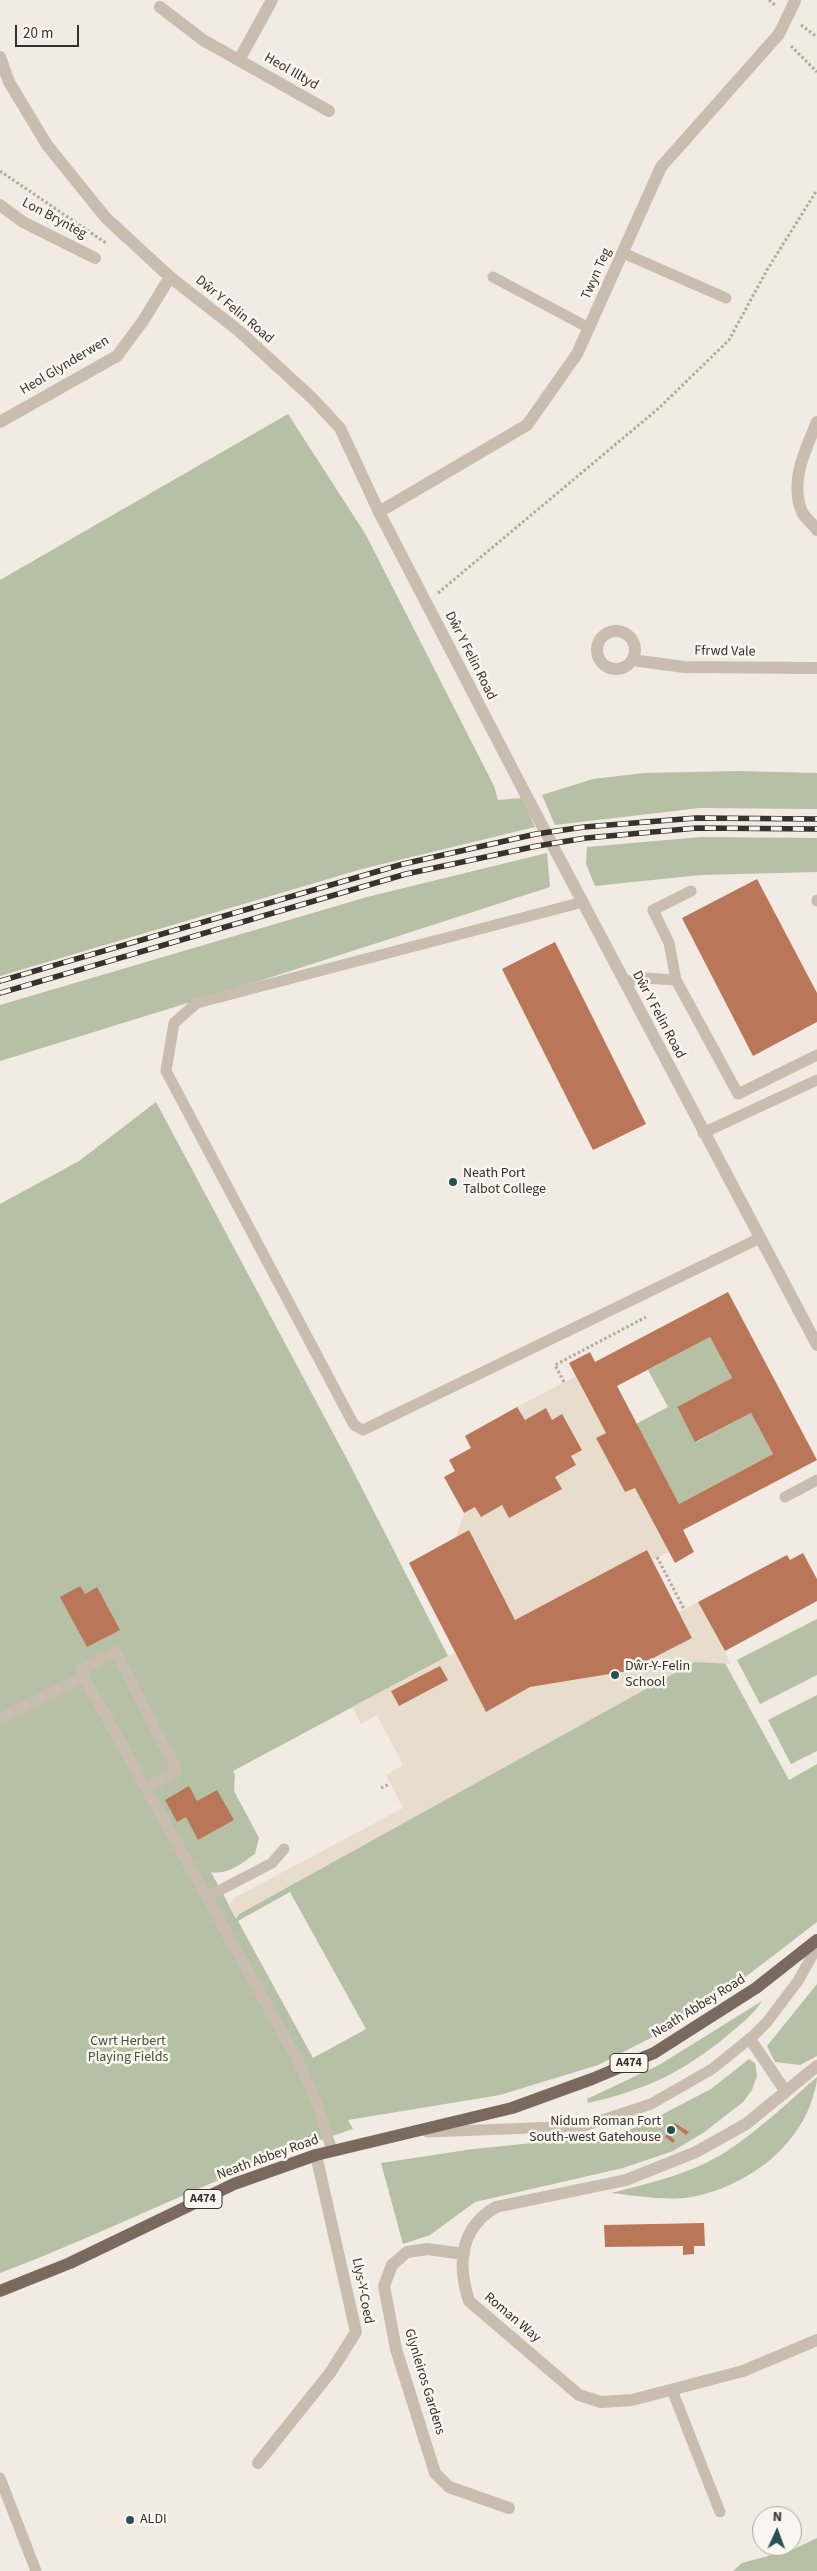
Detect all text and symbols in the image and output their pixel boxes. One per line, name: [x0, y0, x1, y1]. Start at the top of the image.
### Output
scale bar: [18, 15, 81, 47]
text: 20 m: [23, 23, 53, 44]
street label: Heol Illtyd: [261, 50, 321, 94]
street label: Lon Brynteg: [19, 195, 89, 243]
street label: Twyn Teg: [578, 246, 616, 302]
street label: Dŵr Y Felin Road: [191, 272, 277, 348]
street label: Heol Glynderwen: [17, 333, 113, 399]
street label: Dŵr Y Felin Road: [441, 609, 499, 703]
street label: Ffrwd Vale: [694, 643, 756, 661]
street label: Dŵr Y Felin Road: [628, 968, 688, 1062]
place label: Neath Port Talbot College: [463, 1166, 546, 1198]
marker: Neath Port Talbot College: [447, 1176, 459, 1188]
place label: Dŵr-Y-Felin School: [625, 1659, 690, 1691]
marker: Dŵr-Y-Felin School: [609, 1669, 621, 1681]
street label: Neath Abbey Road: [649, 1971, 749, 2043]
park label: Cwrt Herbert Playing Fields: [88, 2034, 168, 2066]
road number: A474: [610, 2054, 648, 2072]
place label: Nidum Roman Fort South-west Gatehouse: [529, 2114, 661, 2146]
marker: Nidum Roman Fort South-west Gatehouse: [665, 2124, 677, 2136]
street label: Neath Abbey Road: [215, 2132, 321, 2184]
road number: A474: [184, 2190, 222, 2208]
street label: Llys-Y-Coed: [347, 2257, 377, 2325]
street label: Roman Way: [480, 2289, 544, 2347]
street label: Glynleiros Gardens: [400, 2327, 448, 2437]
north arrow: [752, 2506, 802, 2556]
text: N: [772, 2507, 782, 2527]
place label: ALDI: [140, 2512, 167, 2528]
marker: ALDI: [124, 2514, 136, 2526]

